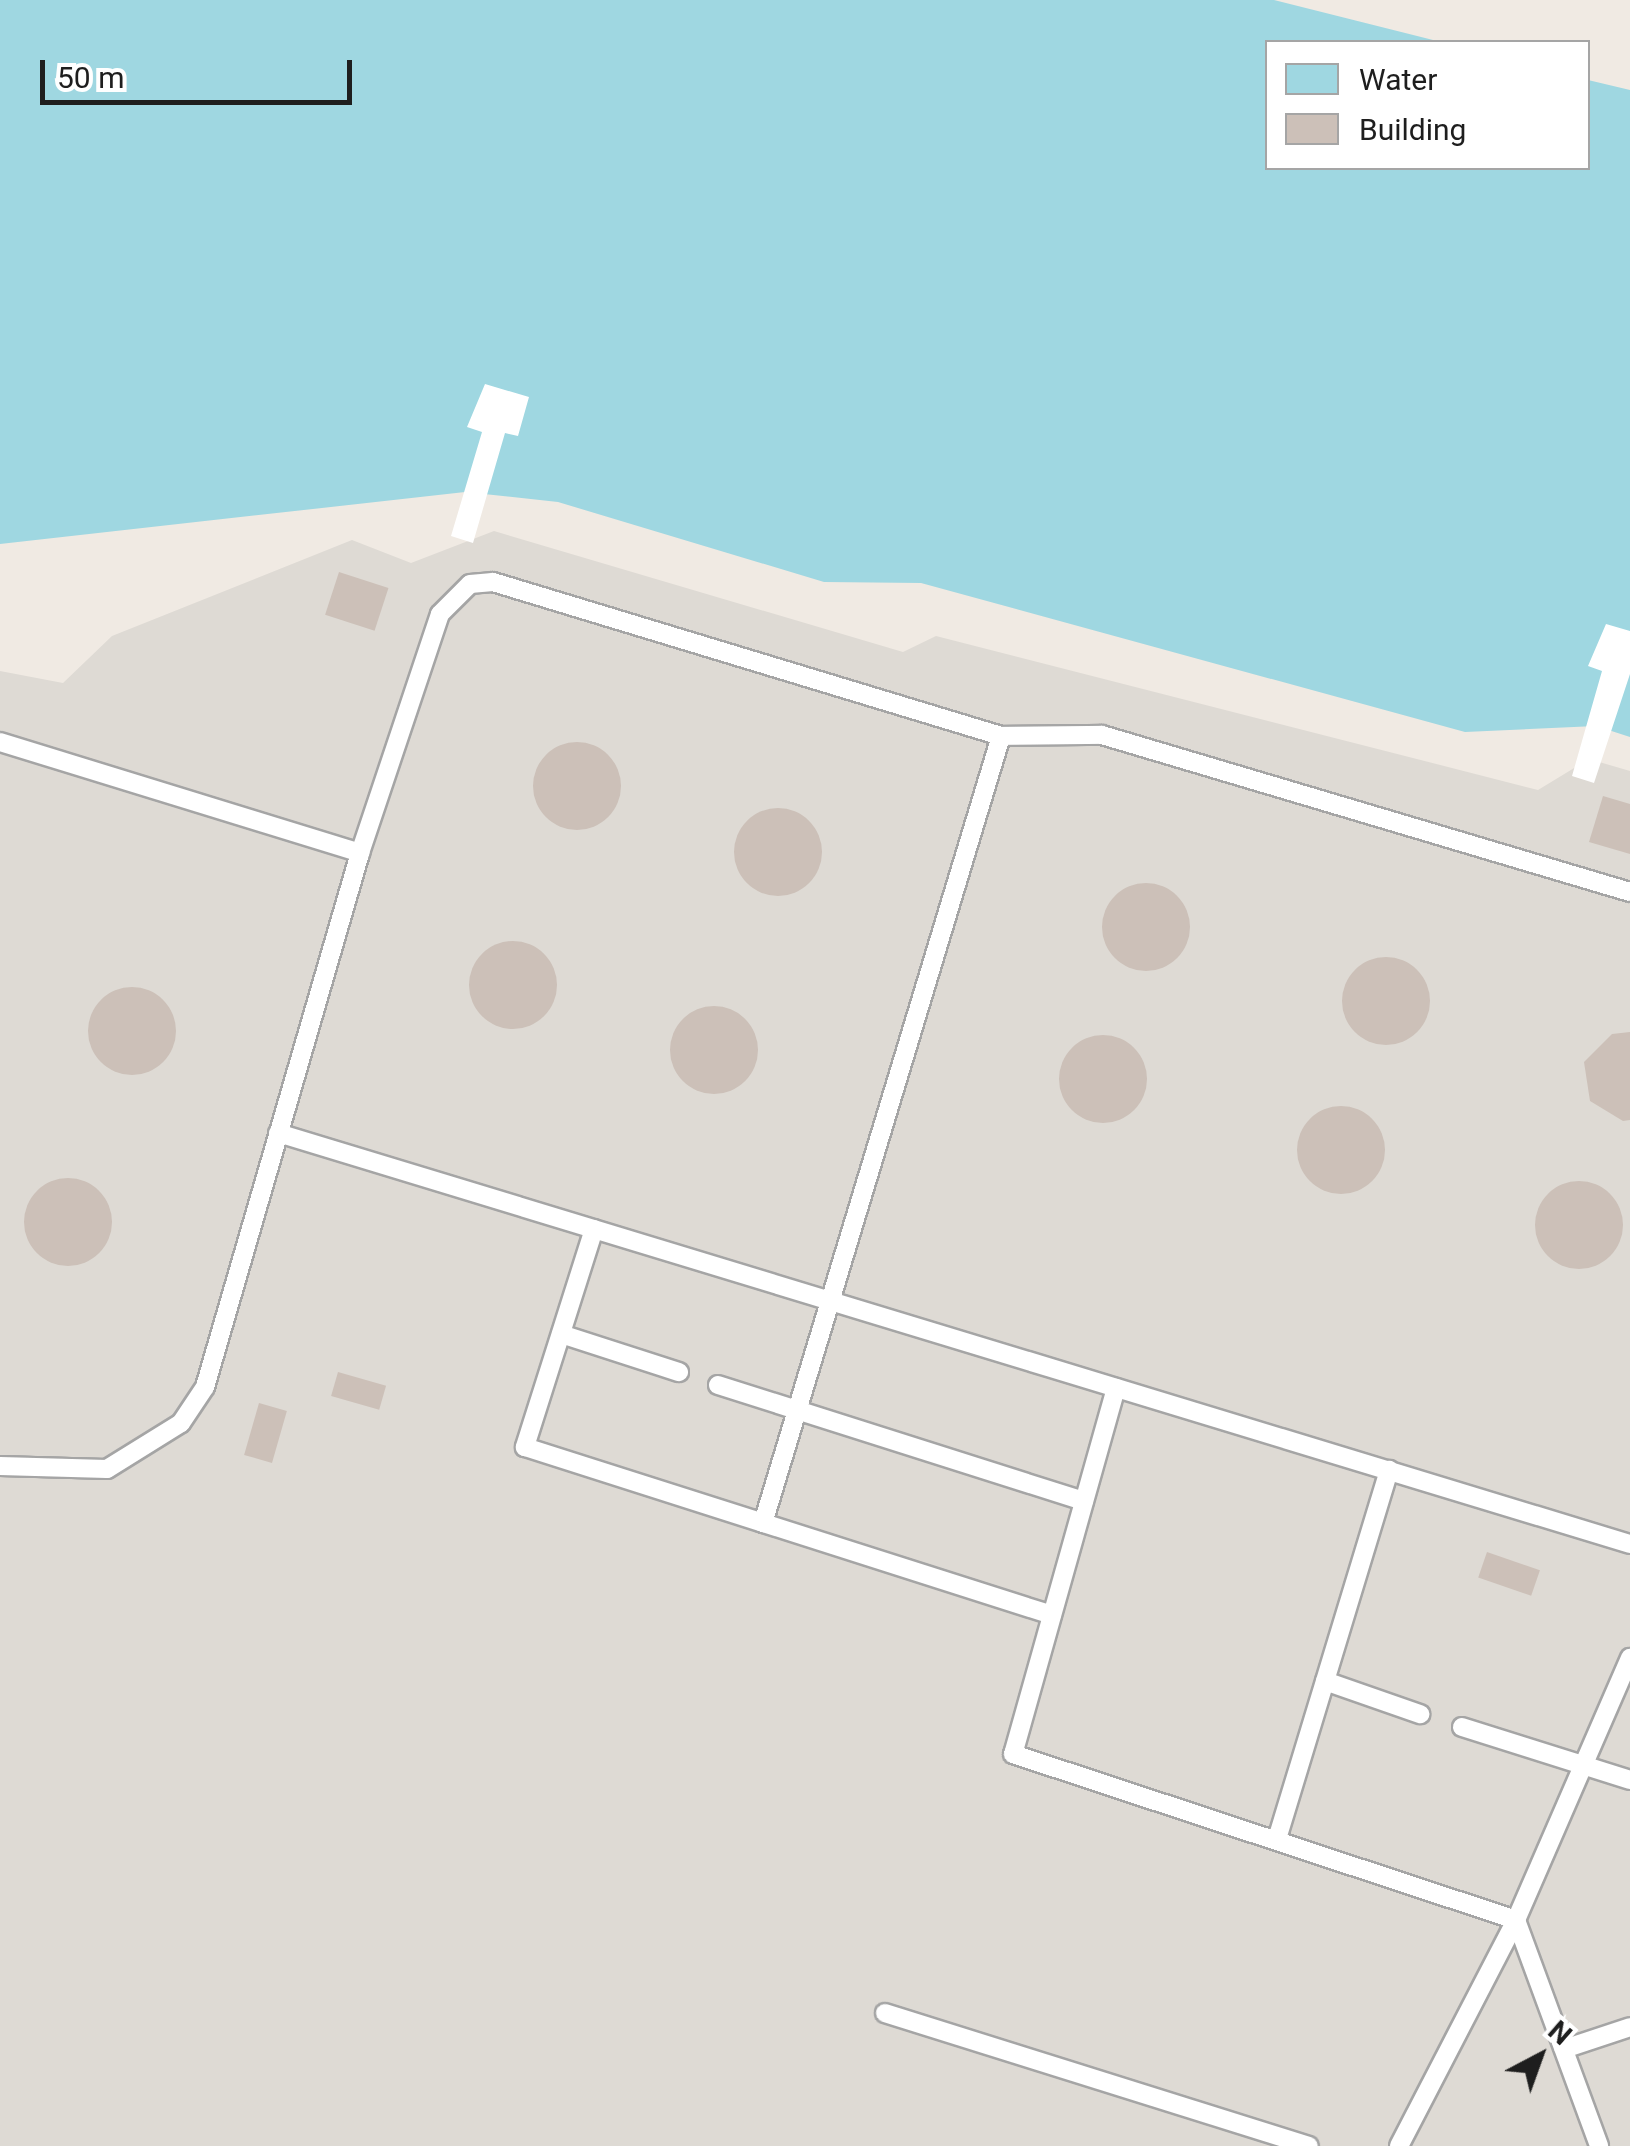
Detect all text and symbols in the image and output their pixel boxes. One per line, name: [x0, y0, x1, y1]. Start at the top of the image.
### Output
scale bar: [45, 40, 358, 102]
legend: [1265, 40, 1590, 170]
text: 50 m: [57, 60, 124, 95]
text: Water: [1359, 62, 1437, 97]
text: Building: [1359, 112, 1466, 147]
north arrow: [1490, 2006, 1590, 2106]
text: N: [1542, 2014, 1578, 2052]

